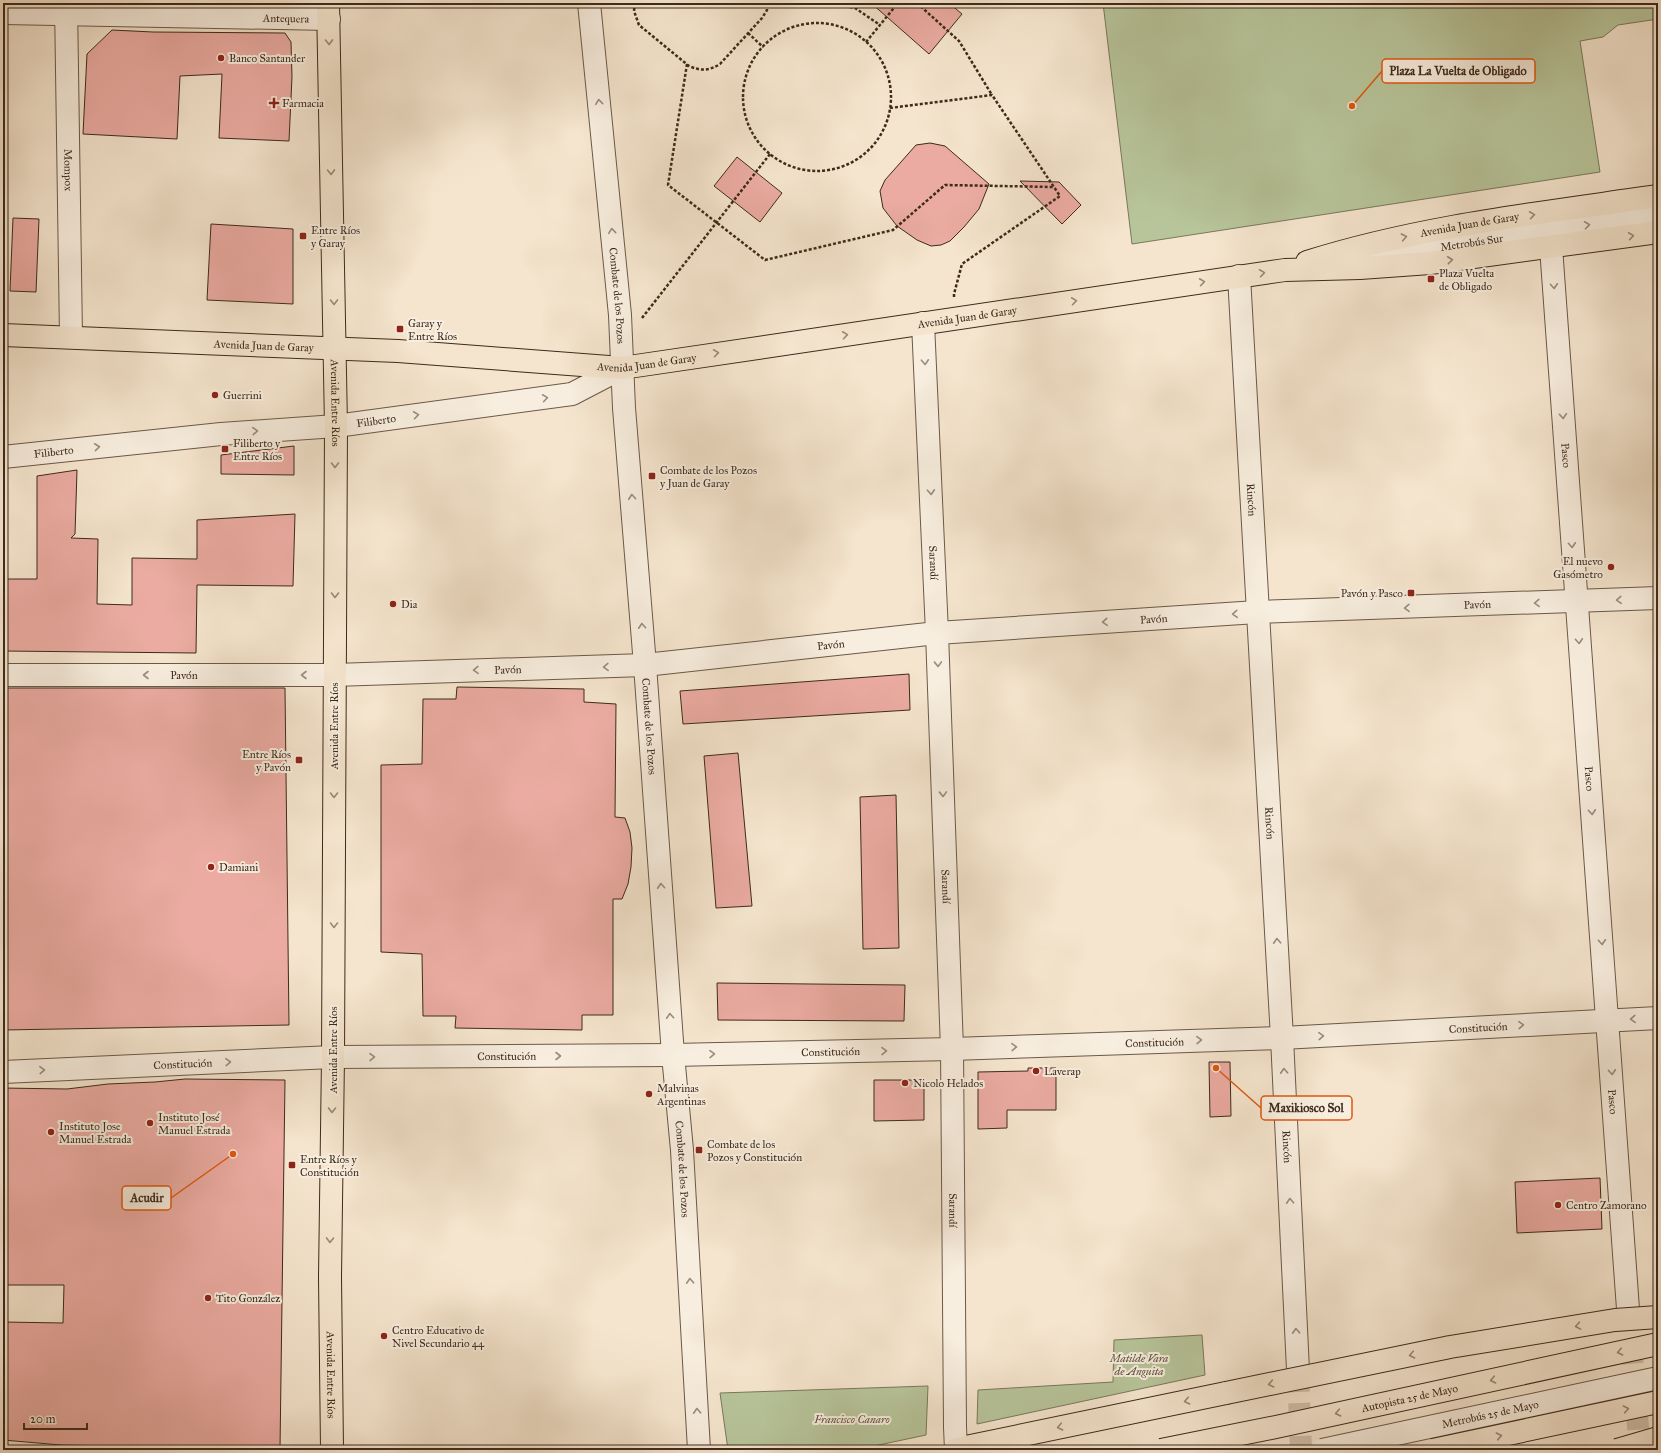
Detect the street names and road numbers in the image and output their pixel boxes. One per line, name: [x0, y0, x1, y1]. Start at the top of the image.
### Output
street label: Antequera: [262, 11, 310, 26]
street label: Mompox: [62, 149, 75, 191]
street label: Avenida Juan de Garay: [1418, 209, 1521, 240]
street label: Metrobús Sur: [1439, 231, 1505, 253]
street label: Combate de los Pozos: [607, 247, 628, 344]
street label: Avenida Juan de Garay: [916, 303, 1019, 331]
street label: Avenida Juan de Garay: [212, 337, 315, 354]
street label: Avenida Juan de Garay: [595, 350, 698, 375]
street label: Avenida Entre Ríos: [328, 358, 343, 447]
street label: Filiberto: [356, 411, 397, 430]
street label: Pasco: [1559, 442, 1574, 469]
street label: Filiberto: [33, 443, 75, 460]
street label: Rincón: [1244, 483, 1259, 517]
street label: Sarandí: [927, 545, 941, 581]
street label: Pavón: [1463, 597, 1491, 611]
street label: Pavón: [1140, 611, 1168, 626]
street label: Pavón: [816, 637, 845, 653]
street label: Pavón: [494, 662, 522, 676]
street label: Pavón: [170, 669, 198, 682]
street label: Combate de los Pozos: [639, 677, 659, 775]
street label: Avenida Entre Ríos: [328, 682, 341, 771]
street label: Pasco: [1582, 766, 1597, 792]
street label: Rincón: [1262, 806, 1277, 840]
street label: Sarandí: [939, 869, 953, 905]
street label: Avenida Entre Ríos: [327, 1006, 340, 1095]
street label: Constitución: [1448, 1020, 1508, 1036]
street label: Constitución: [1125, 1035, 1184, 1050]
street label: Constitución: [801, 1044, 860, 1059]
street label: Constitución: [477, 1049, 536, 1063]
street label: Constitución: [153, 1056, 213, 1072]
street label: Pasco: [1606, 1089, 1620, 1115]
street label: Combate de los Pozos: [673, 1120, 692, 1218]
street label: Rincón: [1280, 1130, 1295, 1163]
street label: Sarandí: [947, 1193, 960, 1229]
street label: Avenida Entre Ríos: [324, 1330, 338, 1419]
street label: Autopista 25 de Mayo: [1359, 1381, 1459, 1415]
street label: Metrobús 25 de Mayo: [1440, 1397, 1540, 1431]

